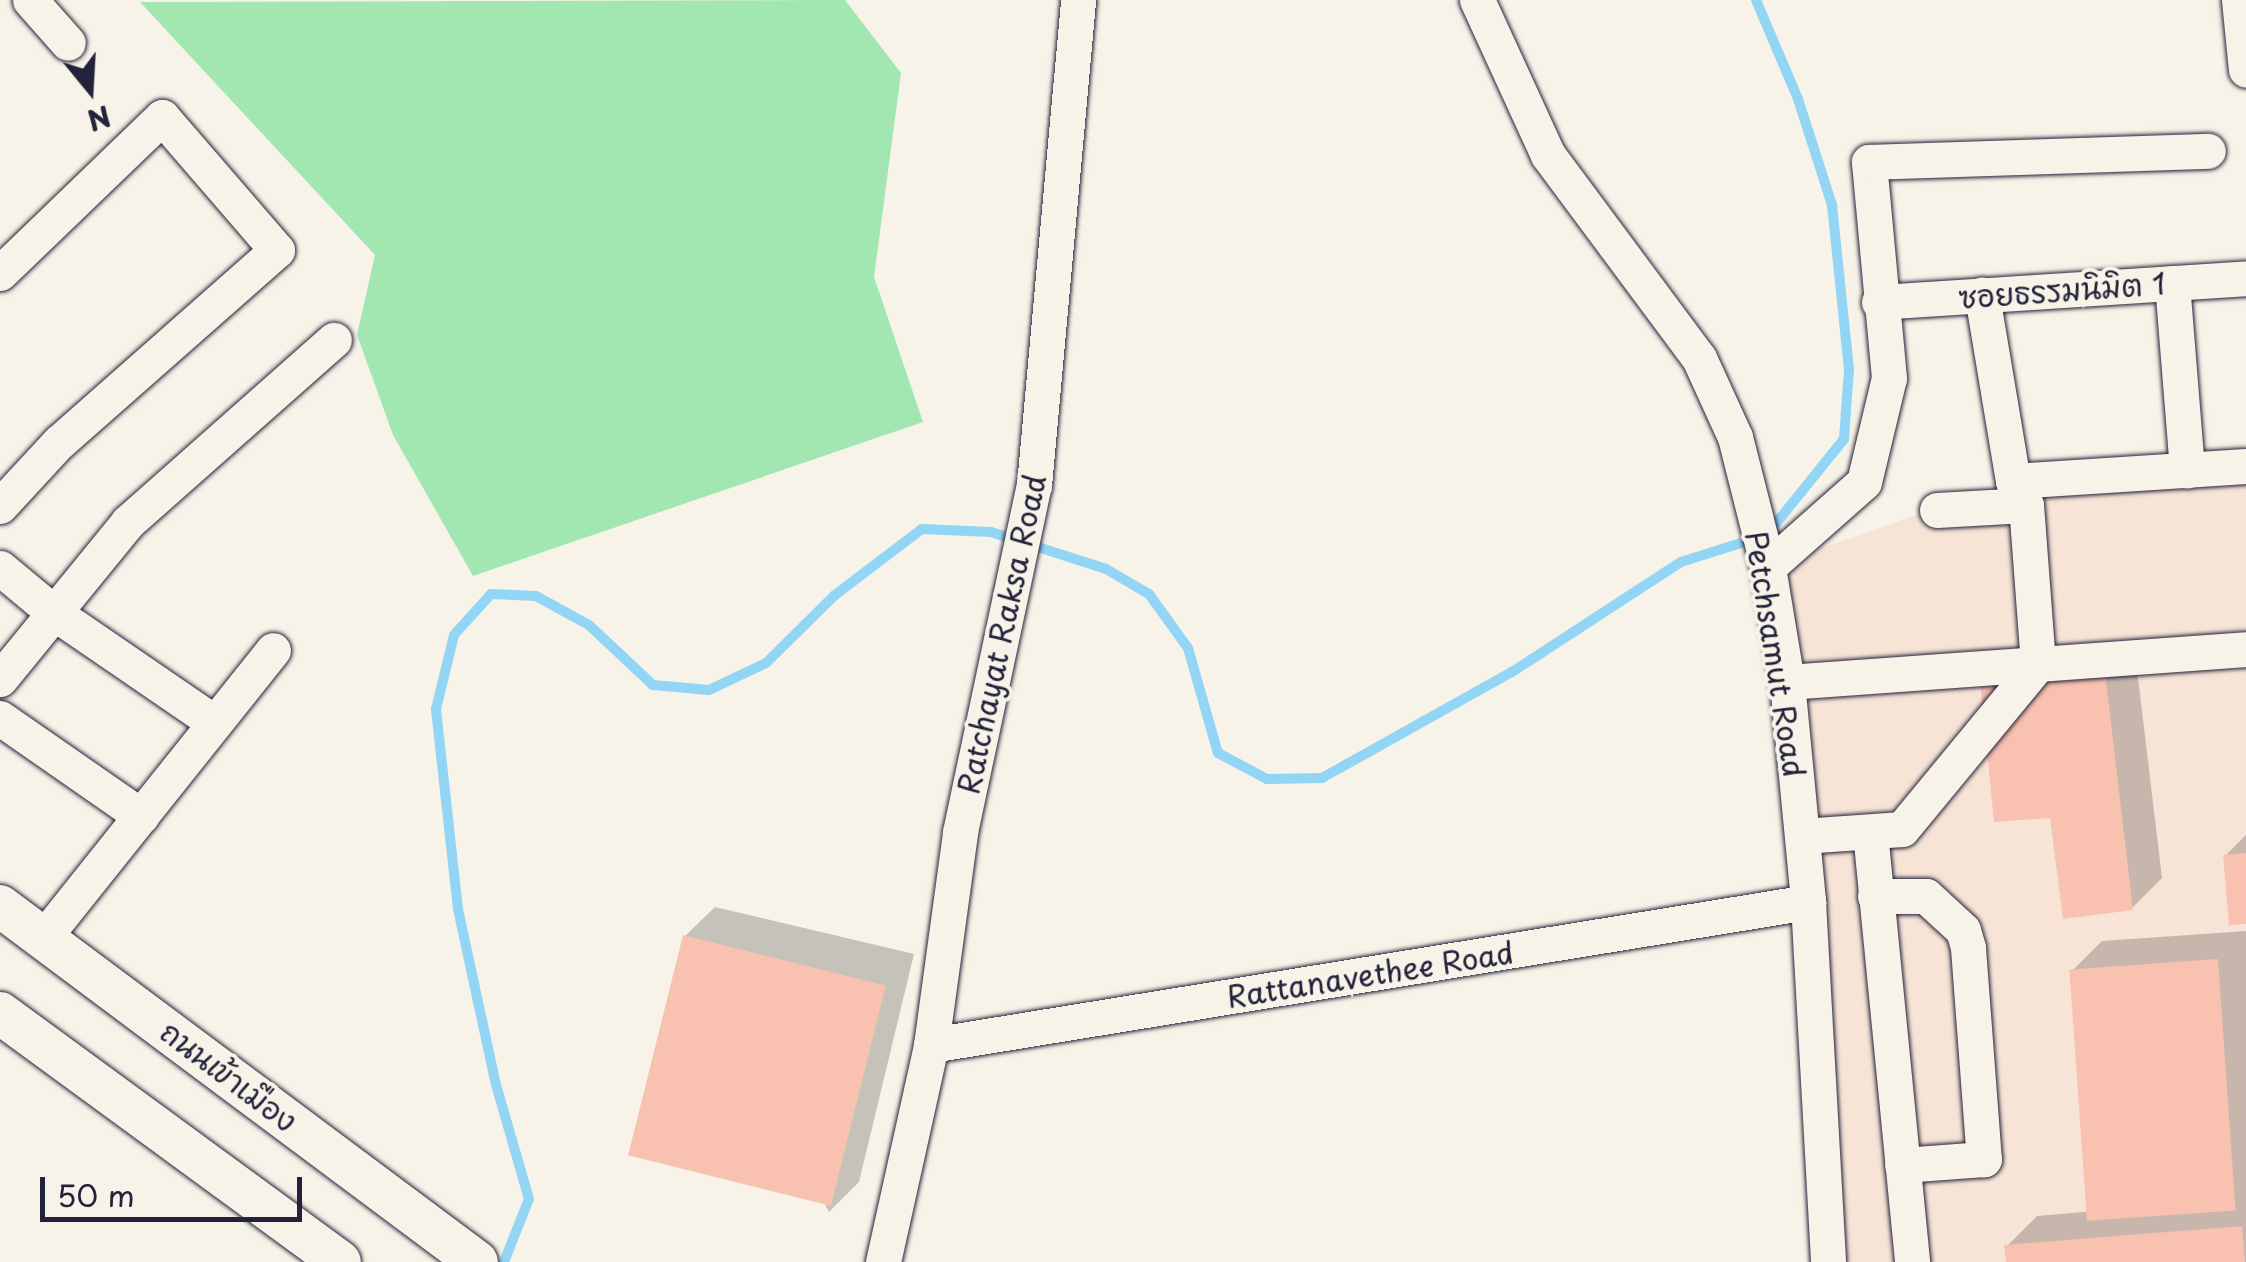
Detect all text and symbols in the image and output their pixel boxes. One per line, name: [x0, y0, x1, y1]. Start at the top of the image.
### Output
north arrow: [40, 40, 140, 140]
text: N: [82, 95, 117, 143]
street label: ซอยธรรมนิมิต 1: [1957, 265, 2167, 315]
street label: Ratchayat Raksa Road: [949, 470, 1053, 798]
street label: Petchsamut Road: [1739, 528, 1813, 780]
street label: Rattanavethee Road: [1223, 933, 1517, 1015]
street label: ถนนเข้าเมือง: [154, 1013, 304, 1139]
scale bar: [45, 1157, 308, 1219]
text: 50 m: [57, 1172, 135, 1217]

